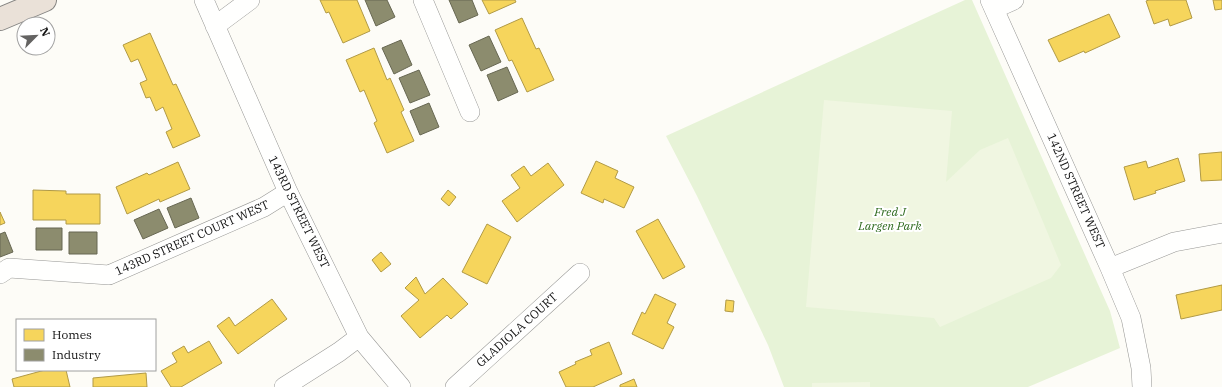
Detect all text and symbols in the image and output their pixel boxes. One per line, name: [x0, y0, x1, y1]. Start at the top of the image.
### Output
north arrow: [16, 16, 56, 56]
text: N: [37, 25, 53, 39]
street label: 142ND STREET WEST: [1044, 131, 1109, 251]
street label: 143RD STREET WEST: [266, 153, 333, 271]
street label: 143RD STREET COURT WEST: [112, 197, 271, 278]
park label: Fred J Largen Park: [857, 204, 922, 233]
street label: GLADIOLA COURT: [473, 289, 561, 370]
legend: [16, 319, 156, 371]
text: Homes: [52, 327, 92, 342]
text: Industry: [52, 347, 101, 362]

